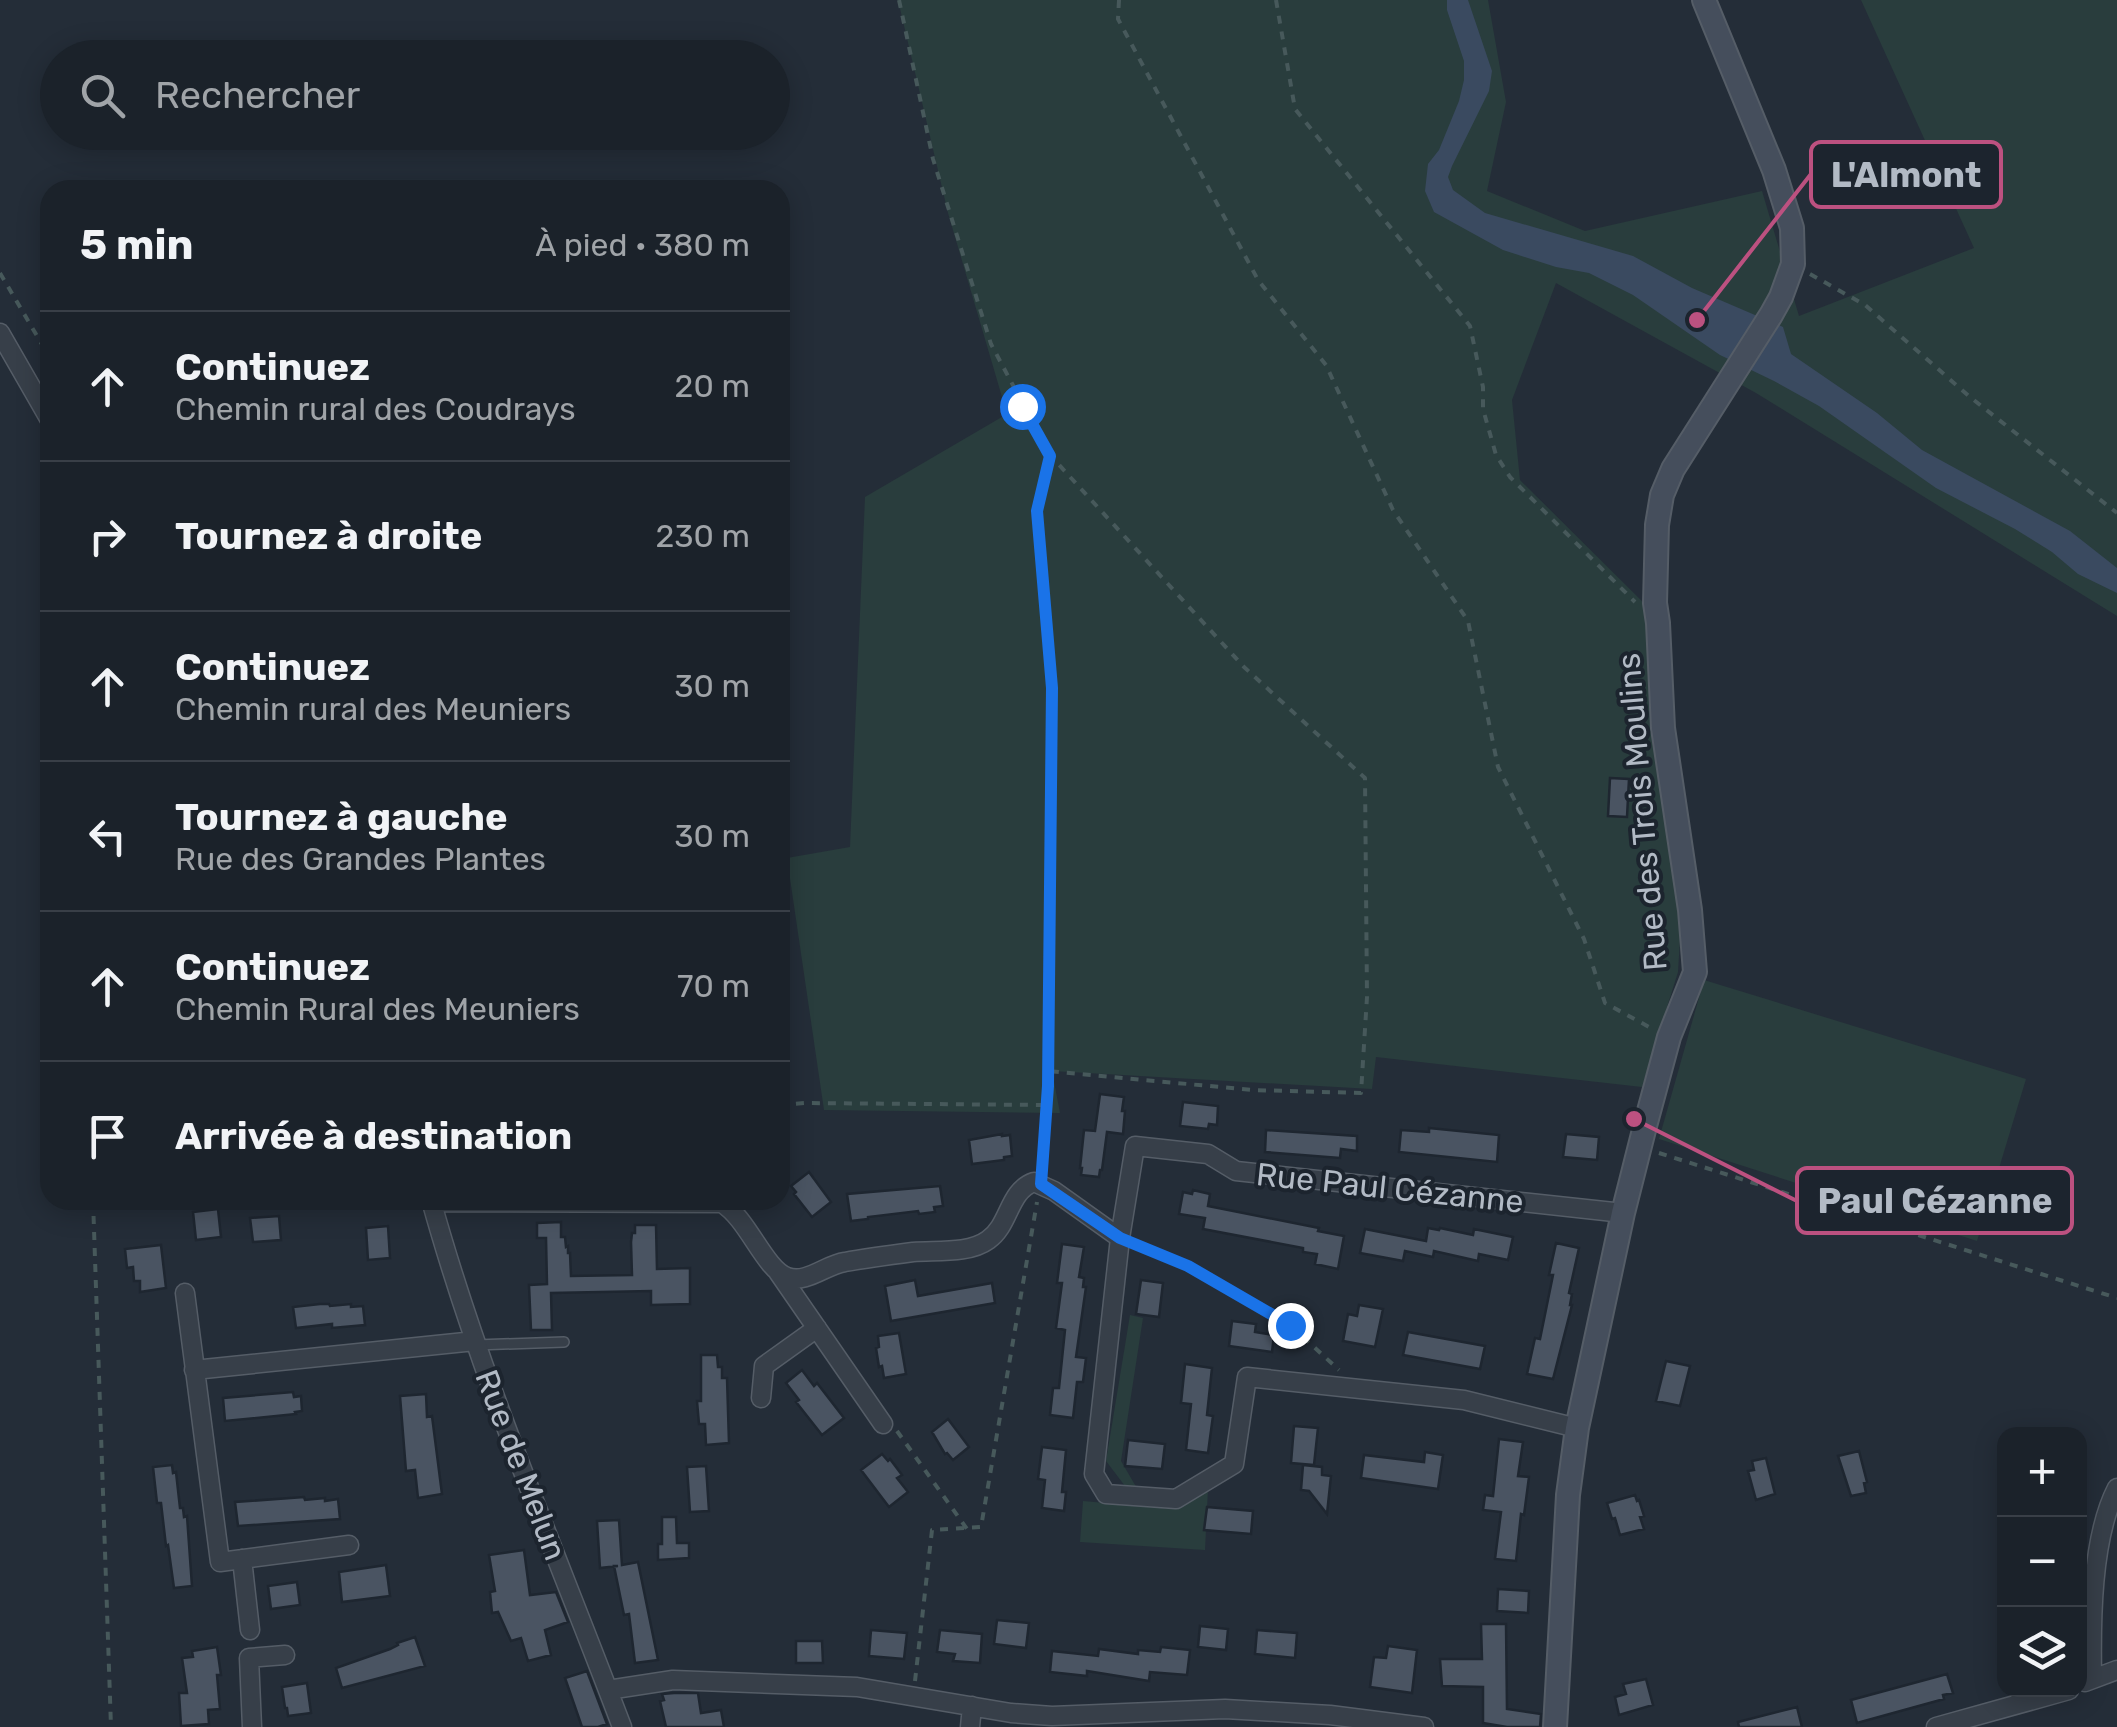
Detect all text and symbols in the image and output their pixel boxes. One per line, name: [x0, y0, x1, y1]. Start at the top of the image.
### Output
search box: [40, 40, 790, 150]
icon: search: [75, 68, 130, 123]
text: Rechercher: [155, 72, 360, 118]
callout: L'Almont: [1811, 142, 2001, 207]
text: L'Almont: [1831, 154, 1981, 196]
text: 5 min: [80, 220, 194, 270]
text: À pied · 380 m: [535, 226, 750, 264]
text: Continuez: [175, 344, 370, 390]
icon: ahead: [80, 359, 135, 414]
text: 20 m: [675, 367, 750, 405]
route start: [1000, 384, 1046, 430]
text: Chemin rural des Coudrays: [175, 390, 576, 428]
icon: right: [80, 509, 135, 564]
text: Tournez à droite: [175, 513, 482, 559]
text: 230 m: [655, 517, 750, 555]
text: Continuez: [175, 644, 370, 690]
street label: Rue des Trois Moulins: [1609, 652, 1675, 972]
icon: ahead: [80, 659, 135, 714]
text: 30 m: [674, 667, 750, 705]
text: Chemin rural des Meuniers: [175, 690, 571, 728]
text: Tournez à gauche: [175, 794, 508, 840]
icon: left: [80, 809, 135, 864]
text: 30 m: [674, 817, 750, 855]
text: Rue des Grandes Plantes: [175, 840, 546, 878]
text: Continuez: [175, 944, 370, 990]
icon: ahead: [80, 959, 135, 1014]
text: 70 m: [677, 967, 750, 1005]
text: Chemin Rural des Meuniers: [175, 990, 580, 1028]
icon: arrive: [80, 1109, 135, 1164]
text: Arrivée à destination: [175, 1113, 572, 1159]
street label: Rue Paul Cézanne: [1254, 1155, 1526, 1221]
callout: Paul Cézanne: [1797, 1168, 2072, 1233]
text: Paul Cézanne: [1818, 1180, 2052, 1222]
route end: [1268, 1303, 1314, 1349]
street label: Rue de Melun: [467, 1365, 575, 1565]
map controls: [1997, 1427, 2087, 1697]
button: +: [1997, 1427, 2087, 1517]
button: −: [1997, 1517, 2087, 1607]
button: layers: [1997, 1607, 2087, 1697]

